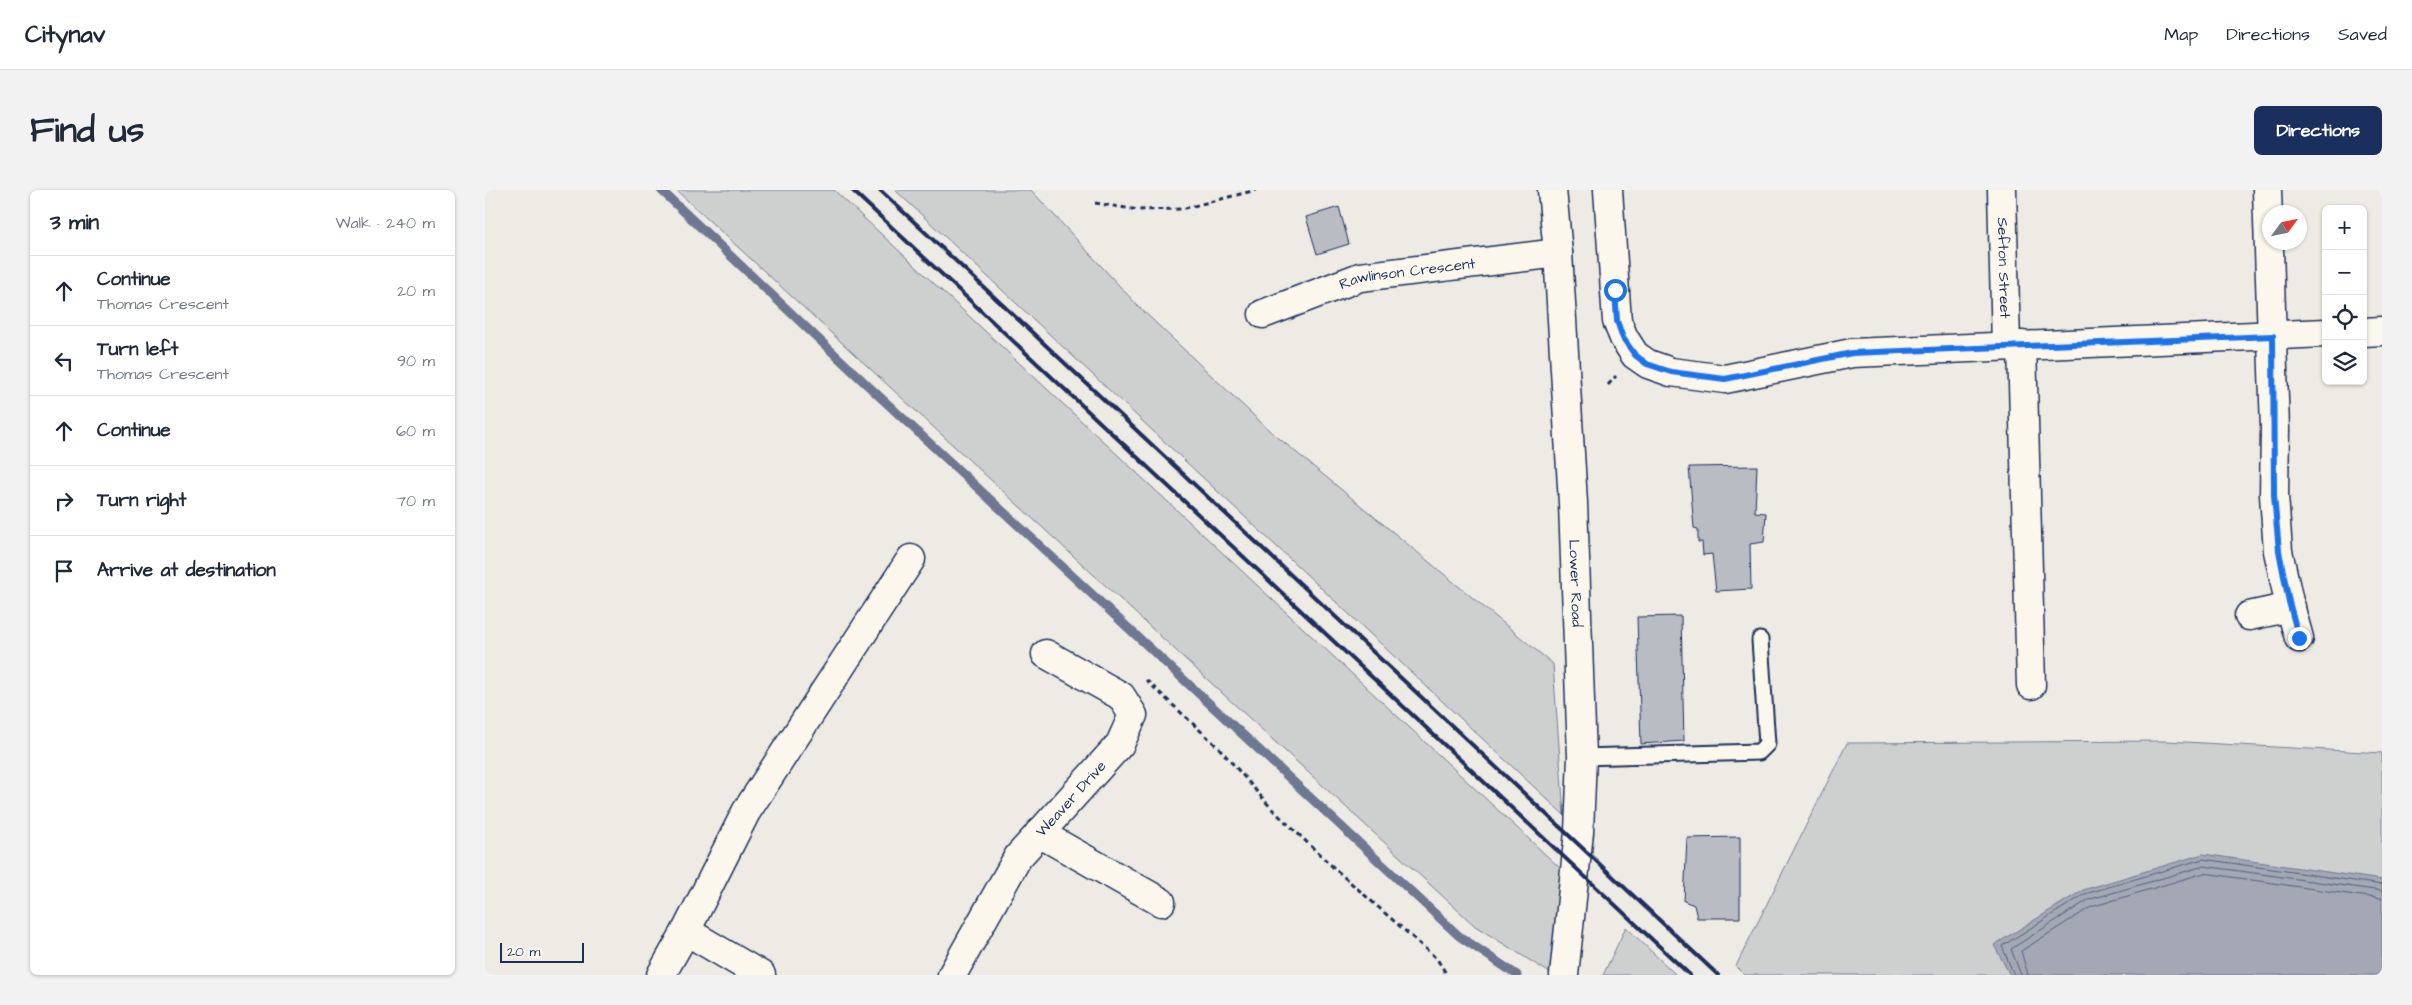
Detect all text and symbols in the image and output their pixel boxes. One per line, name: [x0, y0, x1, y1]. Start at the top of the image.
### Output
text: Citynav: [25, 18, 105, 52]
text: Map: [2164, 22, 2198, 47]
text: Directions: [2226, 22, 2310, 47]
text: Saved: [2338, 22, 2387, 47]
text: Find us: [30, 106, 144, 155]
button: Directions: [2254, 106, 2382, 155]
north arrow: [2262, 205, 2307, 250]
map controls: [2322, 205, 2367, 385]
button: +: [2322, 205, 2367, 250]
text: 3 min: [50, 208, 99, 237]
text: Walk · 240 m: [335, 212, 435, 234]
street label: Sefton Street: [1992, 217, 2015, 319]
button: −: [2322, 250, 2367, 295]
street label: Rawlinson Crescent: [1336, 253, 1477, 295]
text: Continue: [97, 266, 171, 293]
icon: ahead: [50, 277, 78, 305]
route start: [1604, 279, 1627, 302]
text: 20 m: [397, 280, 435, 302]
text: Thomas Crescent: [97, 293, 229, 315]
button: locate: [2322, 295, 2367, 340]
text: Turn left: [97, 336, 178, 363]
button: layers: [2322, 340, 2367, 385]
icon: left: [50, 347, 78, 375]
text: 90 m: [397, 350, 435, 372]
text: Thomas Crescent: [97, 363, 229, 385]
icon: ahead: [50, 417, 78, 445]
text: Continue: [97, 417, 171, 444]
text: 60 m: [396, 420, 435, 442]
icon: right: [50, 487, 78, 515]
text: Turn right: [97, 487, 186, 514]
text: 70 m: [396, 490, 435, 512]
street label: Lower Road: [1563, 539, 1587, 628]
icon: arrive: [50, 557, 78, 585]
text: Arrive at destination: [97, 557, 276, 584]
route end: [2288, 627, 2311, 650]
street label: Weaver Drive: [1031, 756, 1111, 842]
scale bar: [500, 940, 584, 963]
text: 20 m: [507, 942, 540, 962]

